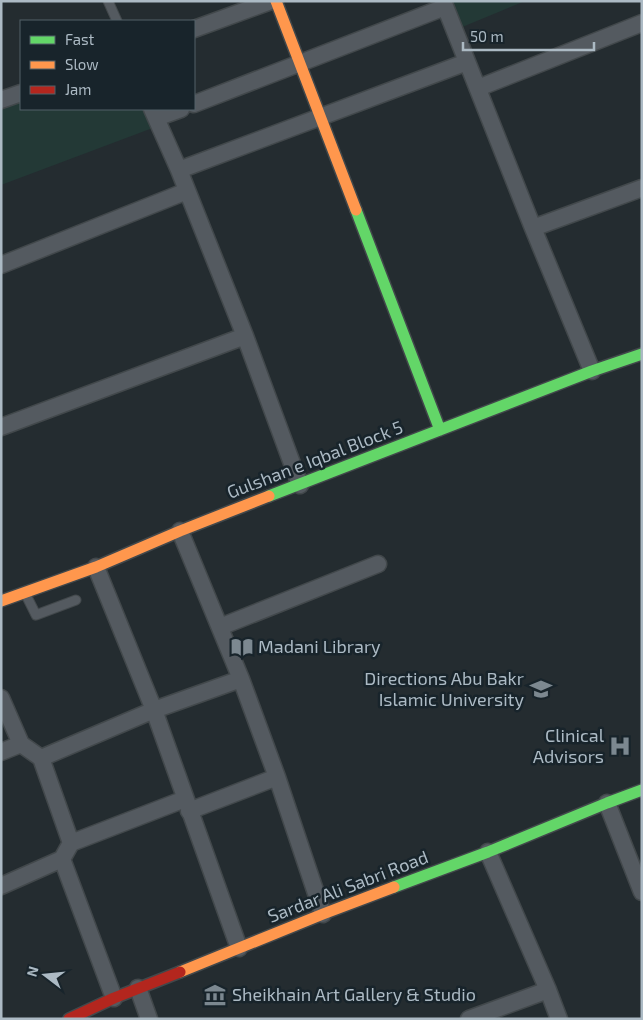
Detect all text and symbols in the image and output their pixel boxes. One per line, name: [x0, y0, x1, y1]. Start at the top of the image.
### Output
legend: [20, 20, 195, 110]
scale bar: [463, 20, 594, 52]
text: 50 m: [470, 27, 504, 45]
text: Fast: [65, 30, 95, 48]
text: Slow: [65, 55, 99, 73]
text: Jam: [65, 80, 91, 98]
street label: Gulshan e Iqbal Block 5: [224, 415, 406, 503]
library icon: Madani Library: [229, 634, 255, 660]
place label: Madani Library: [258, 635, 381, 657]
place label: Directions Abu Bakr Islamic University: [364, 667, 524, 710]
school or university icon: Directions Abu Bakr Islamic University: [528, 676, 554, 702]
place label: Clinical Advisors: [533, 724, 605, 767]
hospital icon: Clinical Advisors: [607, 733, 633, 759]
street label: Sardar Ali Sabri Road: [264, 845, 431, 927]
north arrow: [20, 950, 70, 1000]
text: N: [22, 964, 42, 978]
museum icon: Sheikhain Art Gallery & Studio: [202, 982, 228, 1008]
place label: Sheikhain Art Gallery & Studio: [232, 983, 476, 1005]

